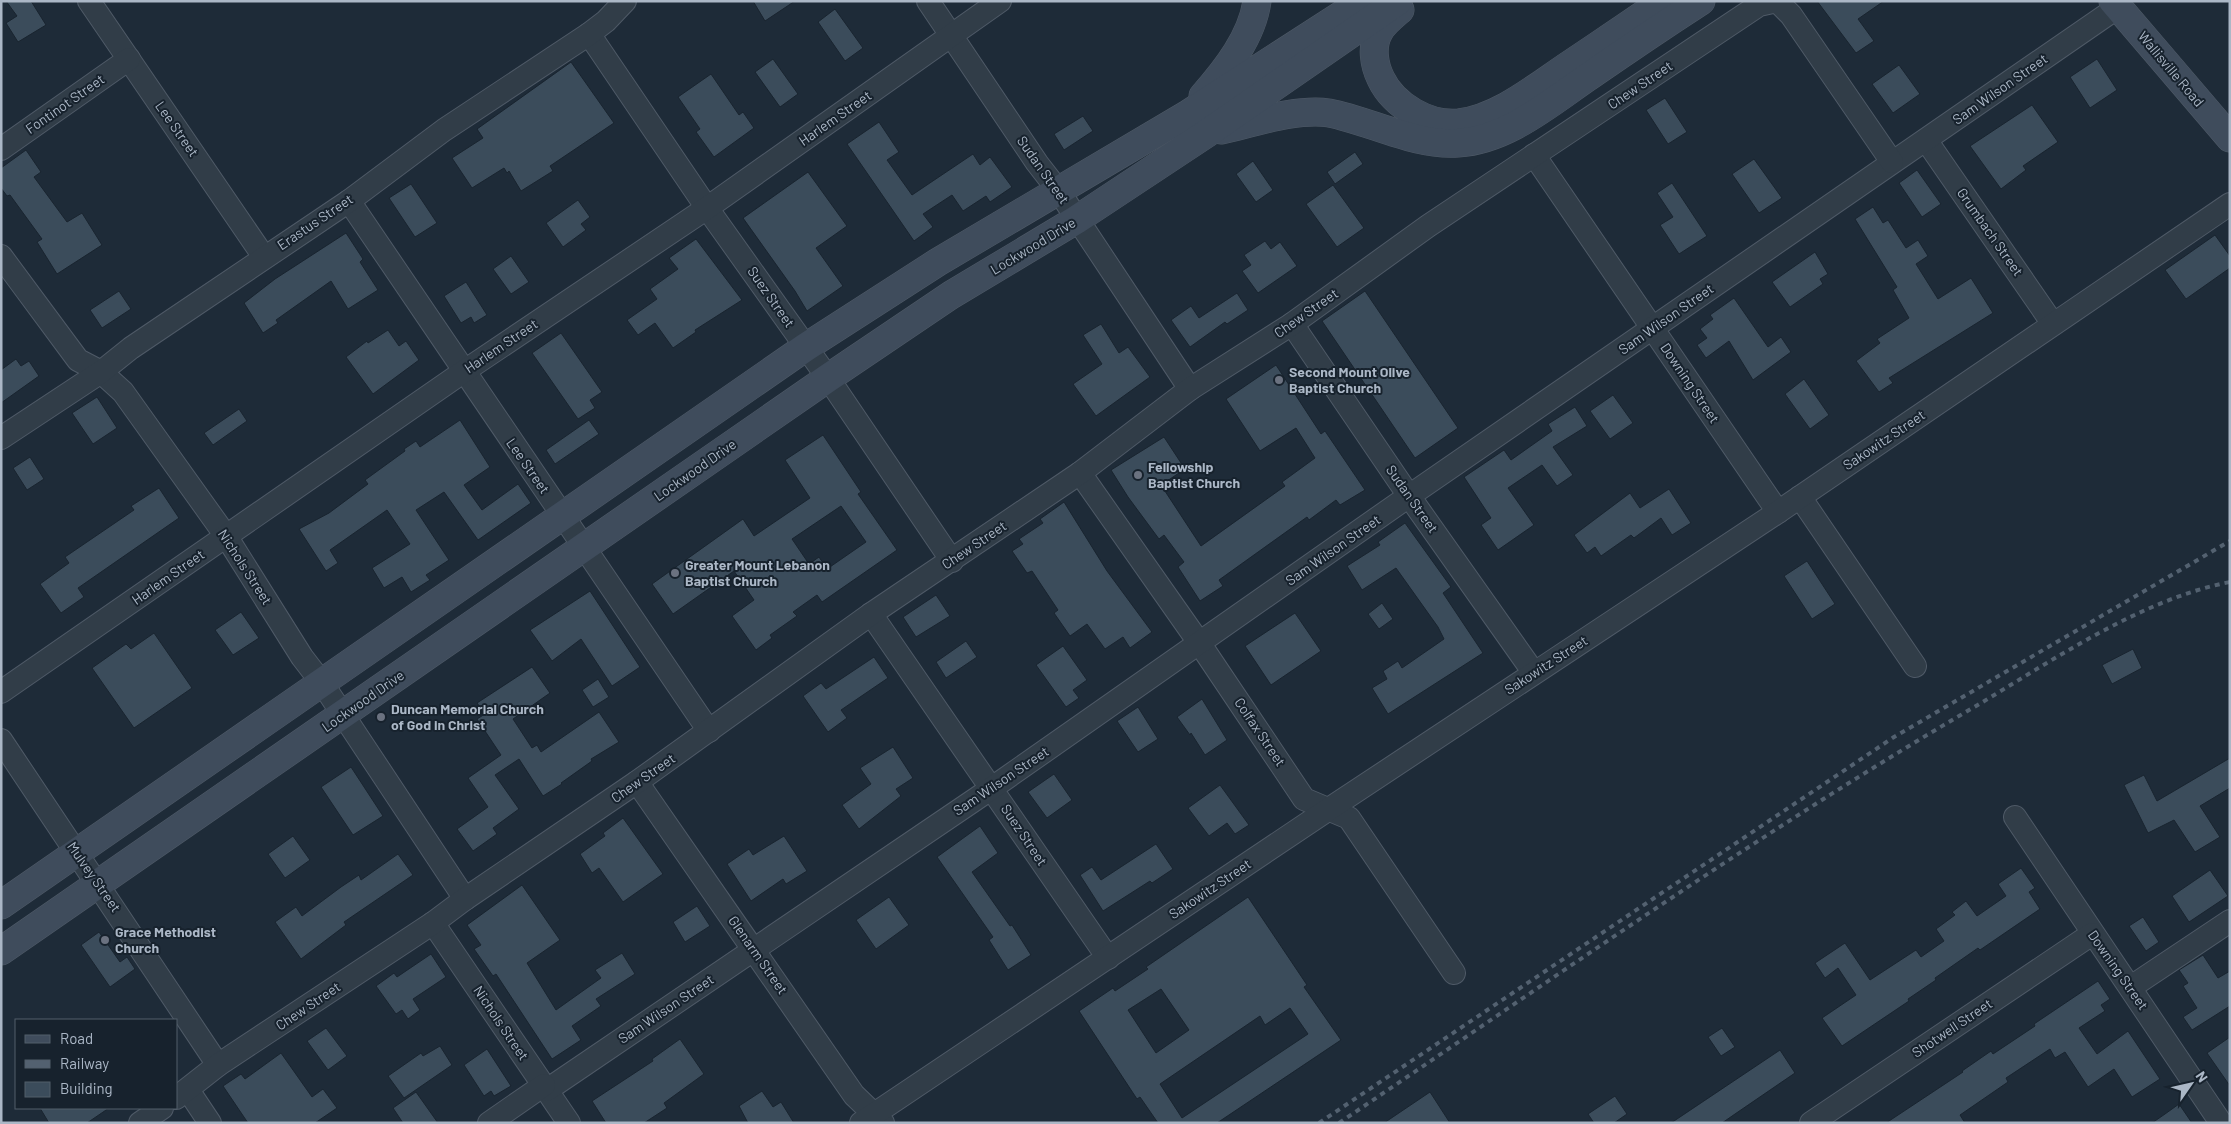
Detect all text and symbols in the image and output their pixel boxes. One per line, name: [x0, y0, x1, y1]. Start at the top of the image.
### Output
street label: Wallisville Road: [2135, 28, 2208, 110]
street label: Sam Wilson Street: [1949, 50, 2050, 128]
street label: Chew Street: [1604, 57, 1675, 112]
street label: Fontinot Street: [22, 70, 107, 137]
street label: Harlem Street: [795, 86, 874, 149]
street label: Lee Street: [152, 98, 203, 160]
street label: Sudan Street: [1014, 132, 1073, 207]
street label: Grumbach Street: [1954, 184, 2027, 279]
street label: Erastus Street: [274, 190, 356, 253]
street label: Lockwood Drive: [987, 213, 1079, 278]
street label: Suez Street: [744, 263, 799, 330]
street label: Sam Wilson Street: [1615, 280, 1716, 358]
street label: Chew Street: [1270, 284, 1341, 341]
street label: Harlem Street: [461, 315, 541, 376]
street label: Downing Street: [1657, 339, 1724, 426]
place label: Second Mount Olive Baptist Church: [1289, 363, 1410, 396]
marker: Second Mount Olive Baptist Church: [1273, 374, 1285, 386]
street label: Sakowitz Street: [1839, 406, 1928, 473]
street label: Lee Street: [503, 435, 554, 497]
street label: Lockwood Drive: [650, 435, 739, 504]
place label: Fellowship Baptist Church: [1148, 458, 1240, 491]
street label: Sudan Street: [1383, 461, 1442, 536]
marker: Fellowship Baptist Church: [1132, 469, 1144, 481]
street label: Sam Wilson Street: [1282, 511, 1383, 589]
street label: Chew Street: [938, 517, 1009, 572]
street label: Nichols Street: [215, 526, 276, 608]
street label: Harlem Street: [128, 545, 207, 608]
place label: Greater Mount Lebanon Baptist Church: [685, 556, 830, 589]
marker: Greater Mount Lebanon Baptist Church: [669, 567, 681, 579]
street label: Sakowitz Street: [1501, 631, 1590, 698]
street label: Lockwood Drive: [318, 666, 407, 735]
street label: Colfax Street: [1231, 694, 1290, 769]
place label: Duncan Memorial Church of God in Christ: [391, 700, 544, 733]
marker: Duncan Memorial Church of God in Christ: [375, 711, 387, 723]
street label: Sam Wilson Street: [950, 742, 1052, 819]
street label: Chew Street: [607, 749, 678, 806]
street label: Suez Street: [998, 801, 1051, 869]
street label: Mulvey Street: [64, 838, 125, 915]
street label: Sakowitz Street: [1165, 855, 1254, 922]
street label: Glenarm Street: [725, 912, 792, 997]
place label: Grace Methodist Church: [115, 923, 216, 956]
street label: Downing Street: [2085, 927, 2152, 1013]
marker: Grace Methodist Church: [99, 934, 111, 946]
street label: Sam Wilson Street: [615, 970, 717, 1047]
street label: Chew Street: [272, 978, 343, 1033]
street label: Nichols Street: [470, 982, 533, 1063]
street label: Shotwell Street: [1908, 995, 1995, 1061]
legend: [15, 1019, 178, 1109]
text: Road: [60, 1029, 93, 1047]
text: Railway: [60, 1054, 109, 1072]
north arrow: [2166, 1059, 2216, 1109]
text: N: [2193, 1068, 2212, 1085]
text: Building: [60, 1079, 113, 1097]

